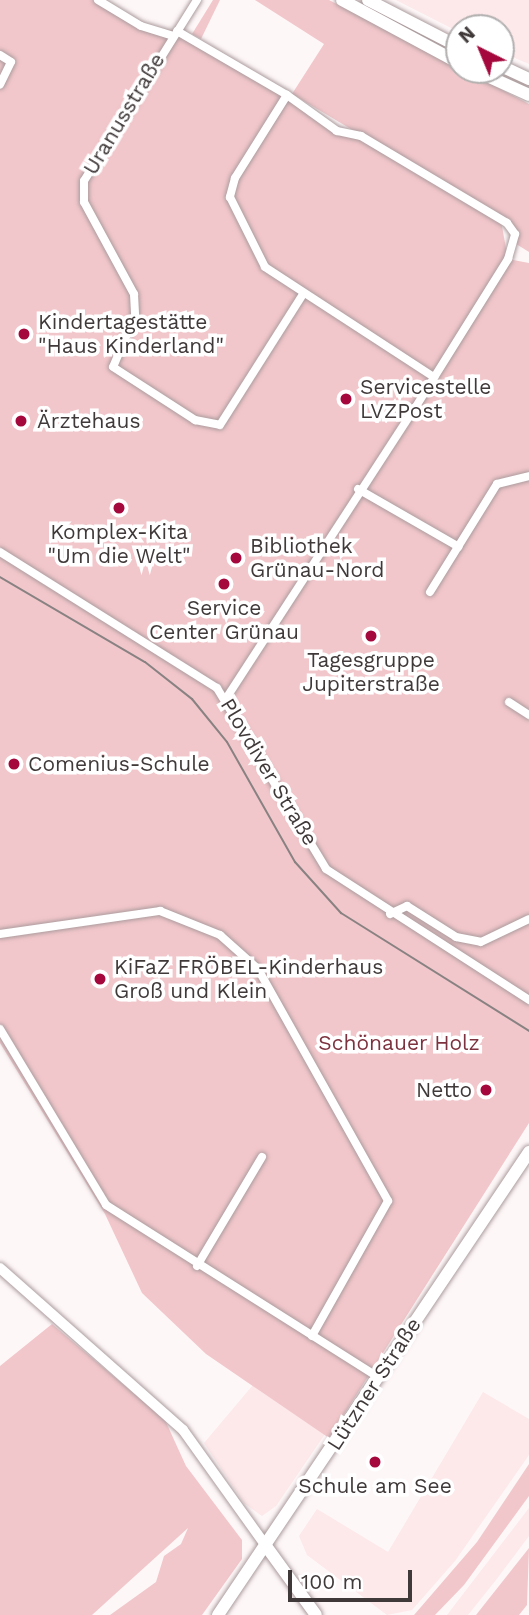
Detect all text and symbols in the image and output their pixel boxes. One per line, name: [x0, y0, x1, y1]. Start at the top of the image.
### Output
north arrow: [445, 14, 515, 84]
text: N: [454, 22, 480, 48]
street label: Uranusstraße: [78, 49, 170, 179]
place label: Kindertagestätte "Haus Kinderland": [38, 309, 224, 359]
marker: Kindertagestätte "Haus Kinderland": [16, 326, 32, 342]
place label: Servicestelle LVZPost: [360, 374, 491, 424]
marker: Servicestelle LVZPost: [338, 391, 354, 407]
place label: Ärztehaus: [37, 408, 140, 434]
marker: Ärztehaus: [11, 411, 31, 431]
marker: Komplex-Kita "Um die Welt": [111, 500, 127, 516]
place label: Komplex-Kita "Um die Welt": [47, 519, 191, 569]
place label: Bibliothek Grünau-Nord: [250, 533, 385, 583]
marker: Bibliothek Grünau-Nord: [228, 550, 244, 566]
marker: Service Center Grünau: [216, 576, 232, 592]
place label: Service Center Grünau: [149, 595, 299, 645]
marker: Tagesgruppe Jupiterstraße: [363, 628, 379, 644]
place label: Tagesgruppe Jupiterstraße: [302, 647, 440, 697]
street label: Plovdiver Straße: [215, 694, 323, 850]
place label: Comenius-Schule: [28, 751, 210, 777]
marker: Comenius-Schule: [6, 756, 22, 772]
place label: KiFaZ FRÖBEL-Kinderhaus Groß und Klein: [114, 954, 383, 1004]
marker: KiFaZ FRÖBEL-Kinderhaus Groß und Klein: [92, 971, 108, 987]
park label: Schönauer Holz: [318, 1030, 480, 1056]
place label: Netto: [416, 1077, 472, 1103]
marker: Netto: [478, 1082, 494, 1098]
street label: Lützner Straße: [322, 1313, 426, 1455]
marker: Schule am See: [367, 1454, 383, 1470]
place label: Schule am See: [298, 1473, 452, 1499]
scale bar: [291, 1556, 415, 1600]
text: 100 m: [301, 1569, 363, 1594]

